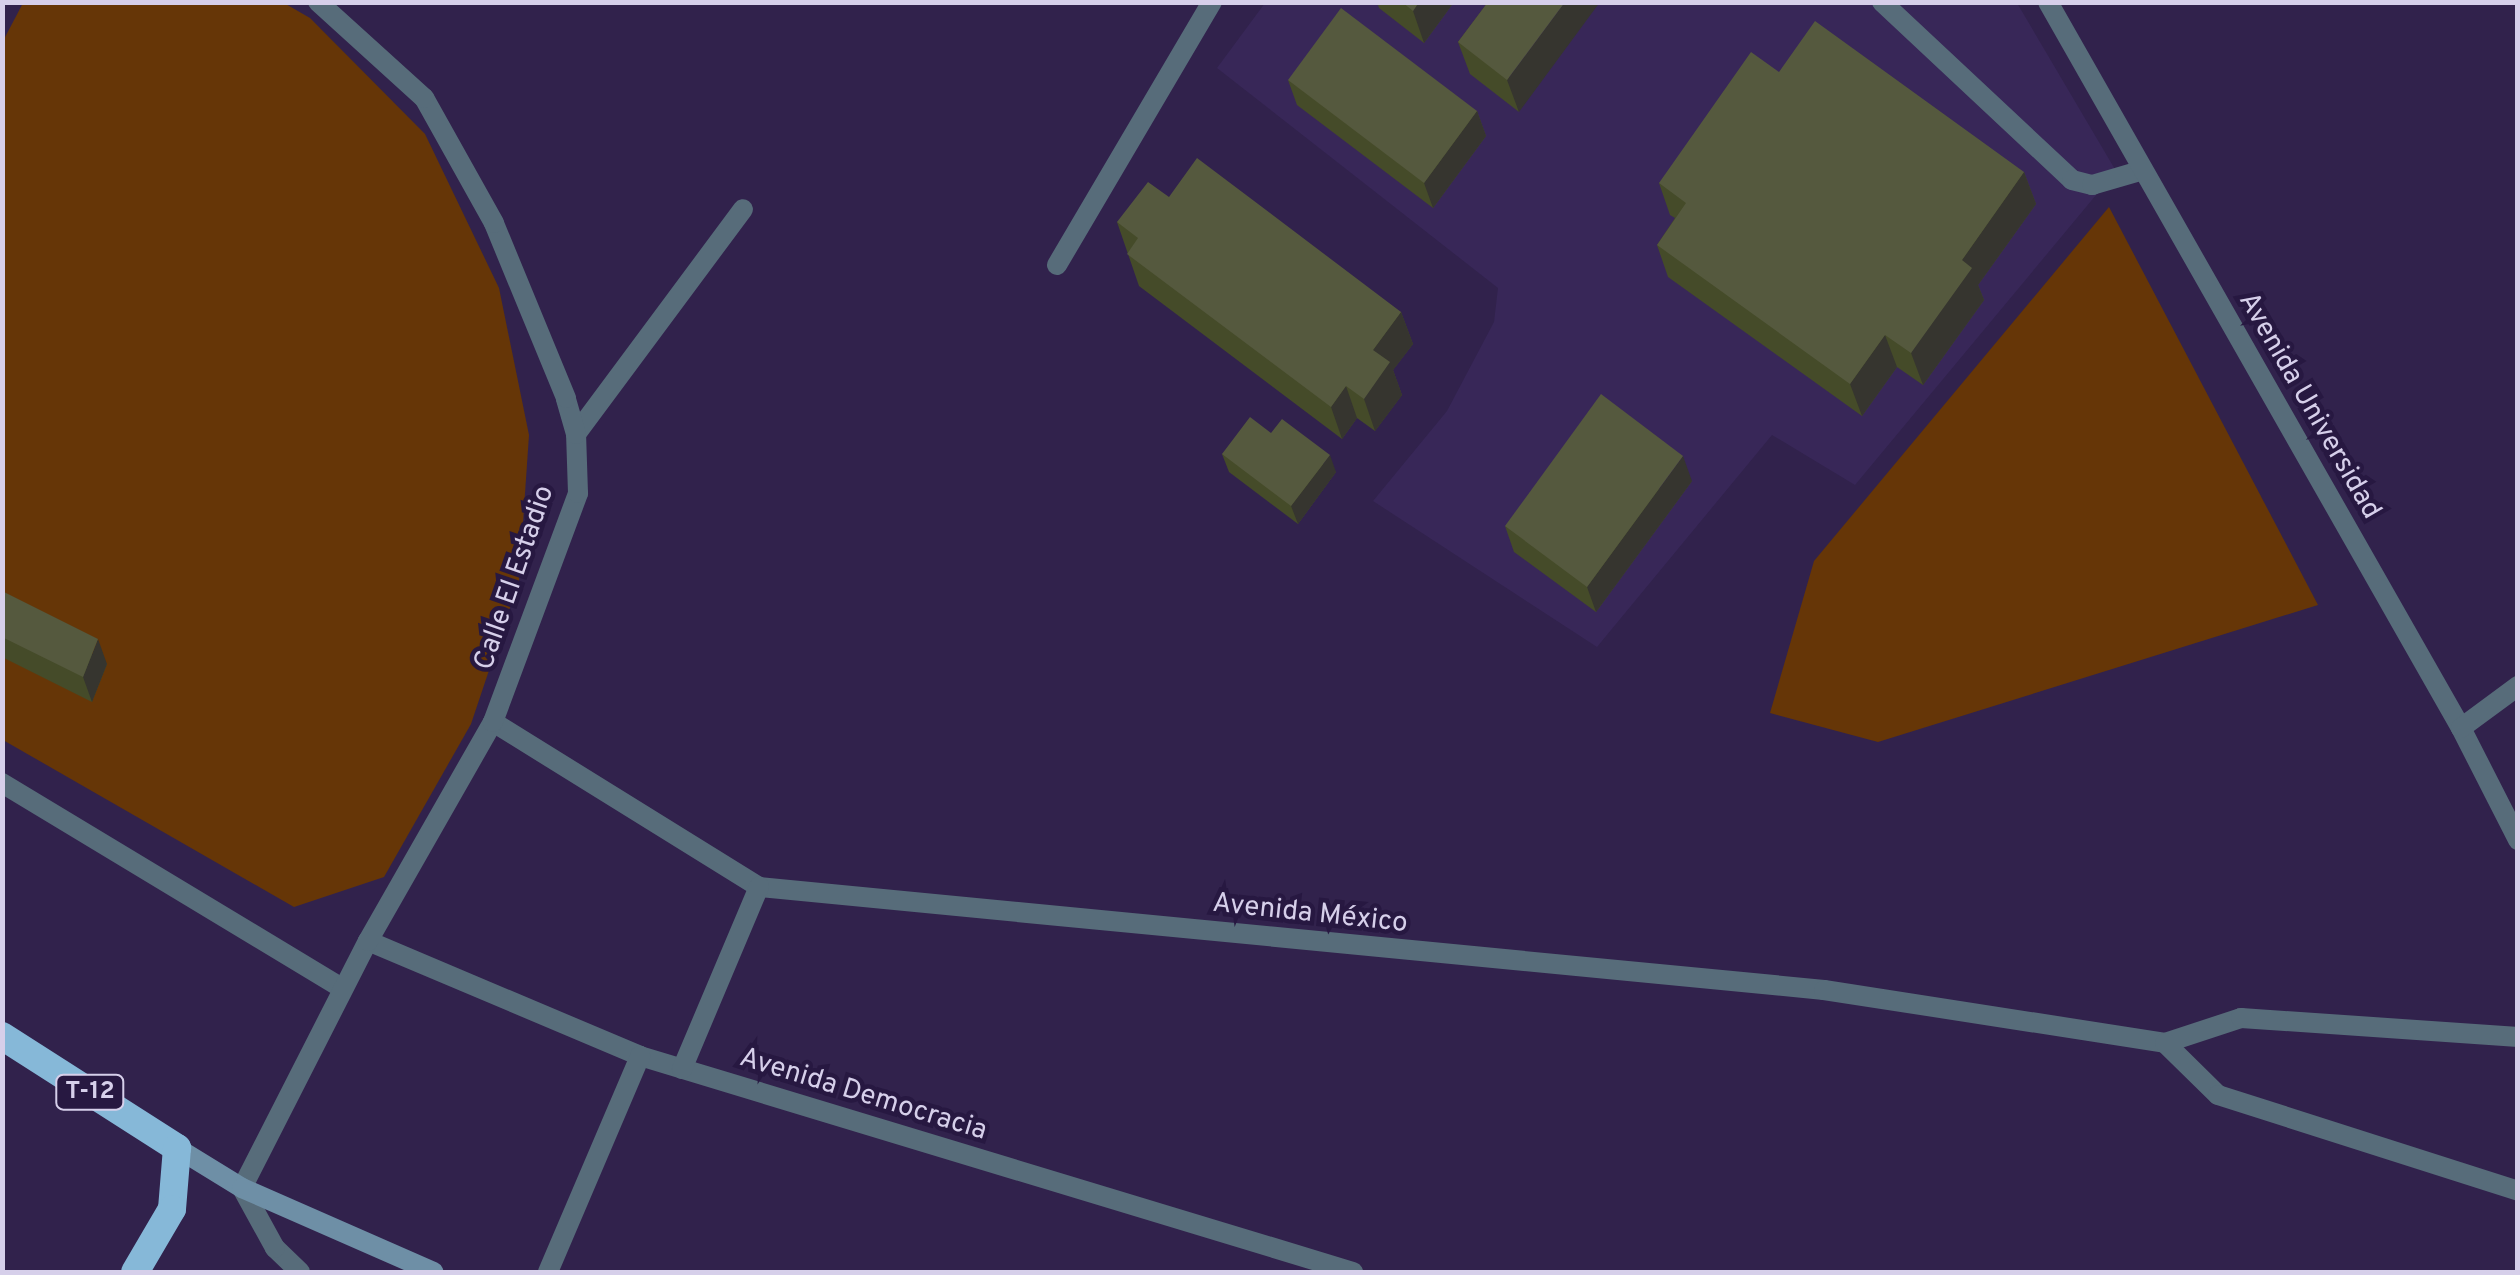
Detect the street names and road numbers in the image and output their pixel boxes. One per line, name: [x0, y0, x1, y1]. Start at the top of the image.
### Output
street label: Avenida Universidad: [2230, 287, 2388, 525]
street label: Calle El Estadio: [468, 481, 562, 675]
street label: Avenida México: [1211, 887, 1409, 941]
street label: Avenida Democracia: [735, 1041, 991, 1149]
road number: T-12: [55, 1072, 125, 1112]

